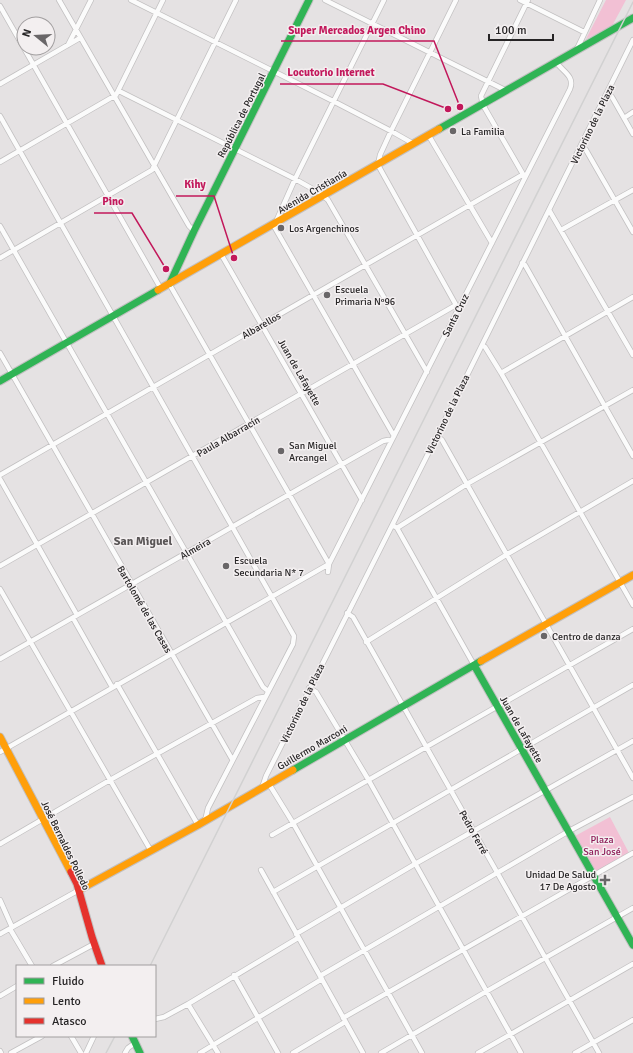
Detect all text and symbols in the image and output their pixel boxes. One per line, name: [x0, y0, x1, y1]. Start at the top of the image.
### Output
north arrow: [16, 16, 56, 56]
scale bar: [489, 16, 553, 42]
callout: Super Mercados Argen Chino: [281, 18, 434, 41]
text: 100 m: [495, 23, 527, 38]
text: Super Mercados Argen Chino: [288, 24, 426, 37]
text: N: [20, 27, 34, 39]
callout: Locutorio Internet: [280, 61, 383, 84]
text: Locutorio Internet: [287, 66, 375, 79]
street label: República de Portugal: [215, 71, 269, 160]
street label: Victorino de la Plaza: [568, 83, 617, 166]
marker: La Familia: [448, 126, 458, 136]
place label: La Familia: [461, 126, 505, 138]
street label: Avenida Cristianía: [276, 167, 349, 216]
callout: Kihy: [176, 173, 214, 196]
text: Kihy: [184, 178, 206, 191]
callout: Pino: [94, 190, 132, 213]
text: Pino: [102, 195, 124, 208]
marker: Los Argenchinos: [276, 223, 286, 233]
place label: Los Argenchinos: [289, 223, 360, 235]
place label: Escuela Primaria N°96: [335, 284, 395, 308]
marker: Escuela Primaria N°96: [322, 290, 332, 300]
street label: Santa Cruz: [440, 292, 472, 339]
street label: Albarellos: [240, 310, 284, 342]
street label: Juan de Lafayette: [275, 337, 323, 408]
street label: Victorino de la Plaza: [423, 373, 472, 456]
street label: Paula Albarracín: [195, 414, 262, 460]
place label: San Miguel Arcangel: [289, 440, 337, 464]
marker: San Miguel Arcangel: [276, 446, 286, 456]
district label: San Miguel: [114, 534, 172, 549]
street label: Almeira: [178, 535, 213, 562]
place label: Escuela Secundaria N* 7: [234, 555, 304, 579]
marker: Escuela Secundaria N* 7: [221, 561, 231, 571]
street label: Bartolomé de las Casas: [114, 564, 174, 656]
marker: Centro de danza: [539, 631, 549, 641]
place label: Centro de danza: [552, 631, 621, 643]
street label: Victorino de la Plaza: [278, 662, 327, 745]
street label: Juan de Lafayette: [497, 694, 545, 765]
street label: Guillermo Marconi: [275, 723, 350, 773]
street label: José Bernaldes Polledo: [38, 799, 92, 892]
street label: Pedro Ferré: [456, 808, 490, 857]
park label: Plaza San José: [583, 834, 621, 858]
place label: Unidad De Salud 17 De Agosto: [525, 869, 596, 893]
marker: Unidad De Salud 17 De Agosto: [599, 874, 611, 886]
legend: [16, 965, 156, 1037]
text: Fluido: [52, 974, 84, 989]
text: Lento: [52, 994, 81, 1009]
text: Atasco: [52, 1014, 87, 1029]

